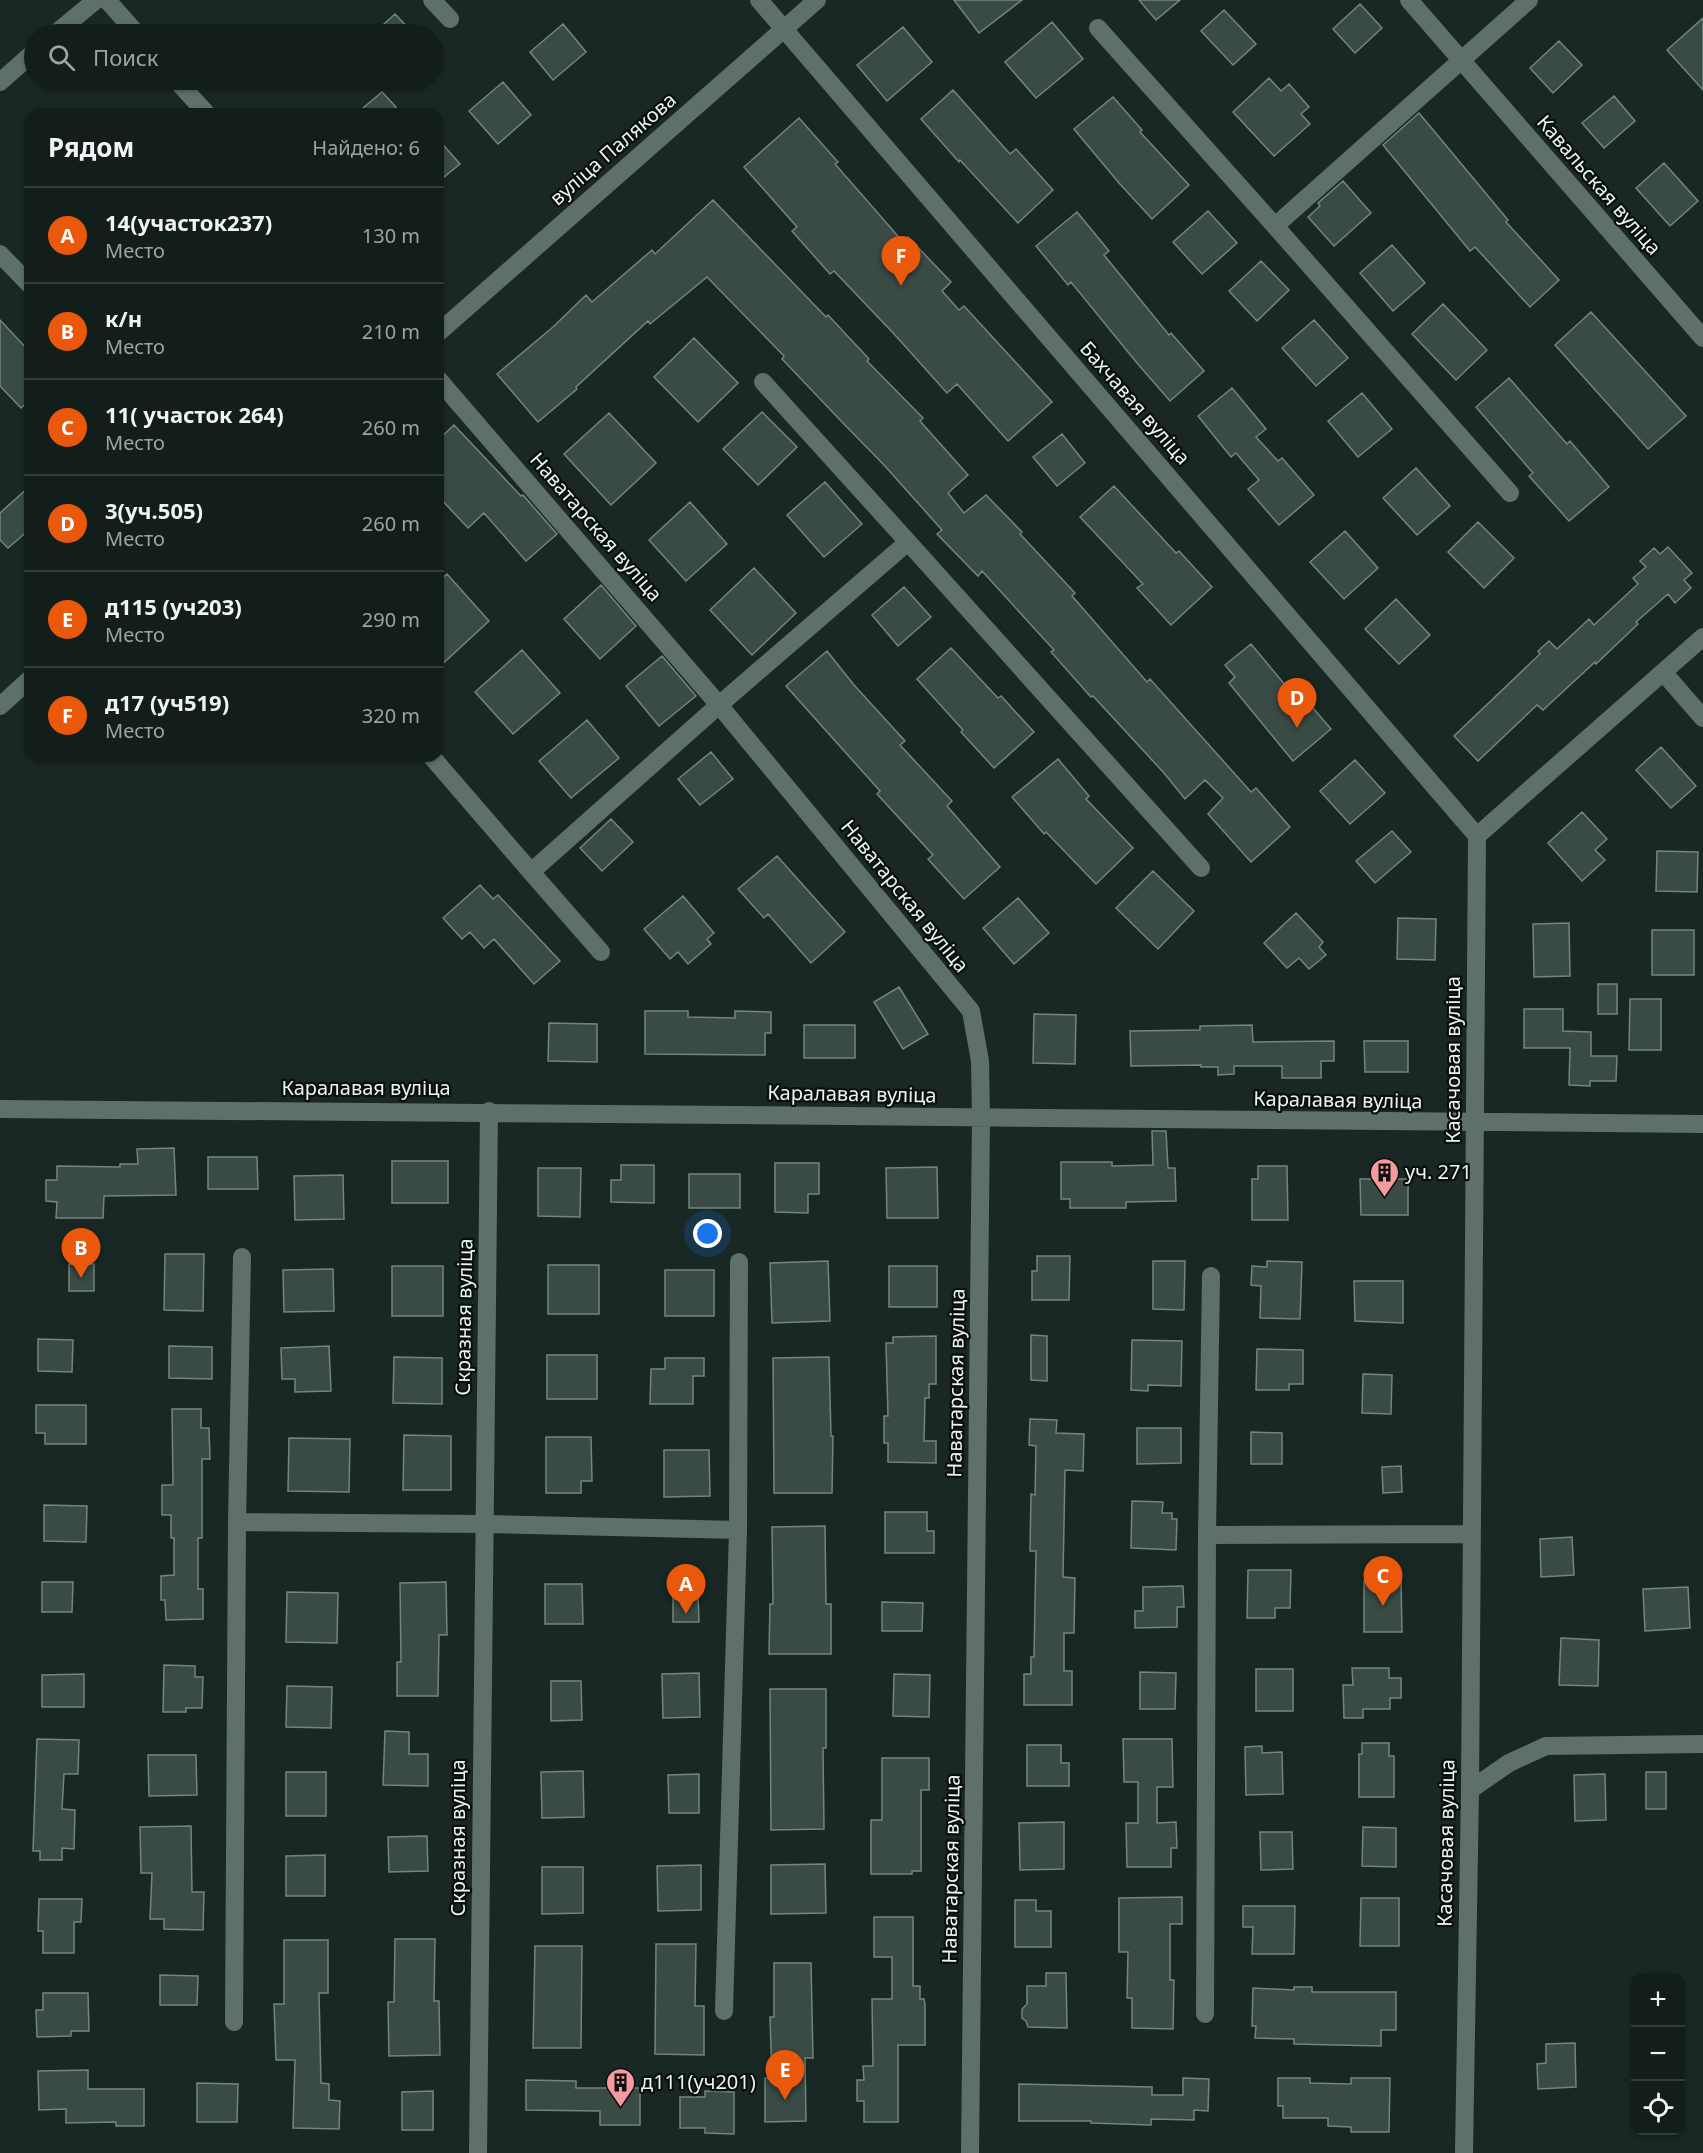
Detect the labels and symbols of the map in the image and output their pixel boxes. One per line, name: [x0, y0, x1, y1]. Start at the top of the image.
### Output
street label: вуліца Палякова: [544, 86, 682, 211]
street label: Кавальская вуліца: [1531, 109, 1668, 260]
pin: F: [882, 236, 920, 286]
street label: Бахчавая вуліца: [1074, 335, 1197, 470]
street label: Наватарская вуліца: [524, 446, 669, 607]
pin: D: [1278, 678, 1316, 728]
street label: Наватарская вуліца: [835, 814, 975, 978]
street label: Касачовая вуліца: [1439, 976, 1466, 1144]
street label: Каралавая вуліца: [281, 1074, 451, 1101]
street label: Каралавая вуліца: [767, 1079, 937, 1108]
street label: Каралавая вуліца: [1253, 1085, 1423, 1114]
building icon: уч. 271: [1368, 1156, 1400, 1198]
place label: уч. 271: [1405, 1158, 1472, 1185]
your location: [693, 1219, 722, 1248]
pin: B: [62, 1228, 100, 1278]
street label: Скразная вуліца: [449, 1238, 478, 1396]
street label: Наватарская вуліца: [940, 1288, 971, 1478]
pin: C: [1364, 1556, 1402, 1606]
pin: A: [666, 1564, 706, 1614]
street label: Скразная вуліца: [444, 1759, 471, 1917]
street label: Касачовая вуліца: [1431, 1759, 1460, 1927]
street label: Наватарская вуліца: [935, 1774, 966, 1964]
pin: E: [766, 2050, 804, 2100]
building icon: д111(уч201): [604, 2066, 636, 2108]
place label: д111(уч201): [641, 2068, 756, 2095]

